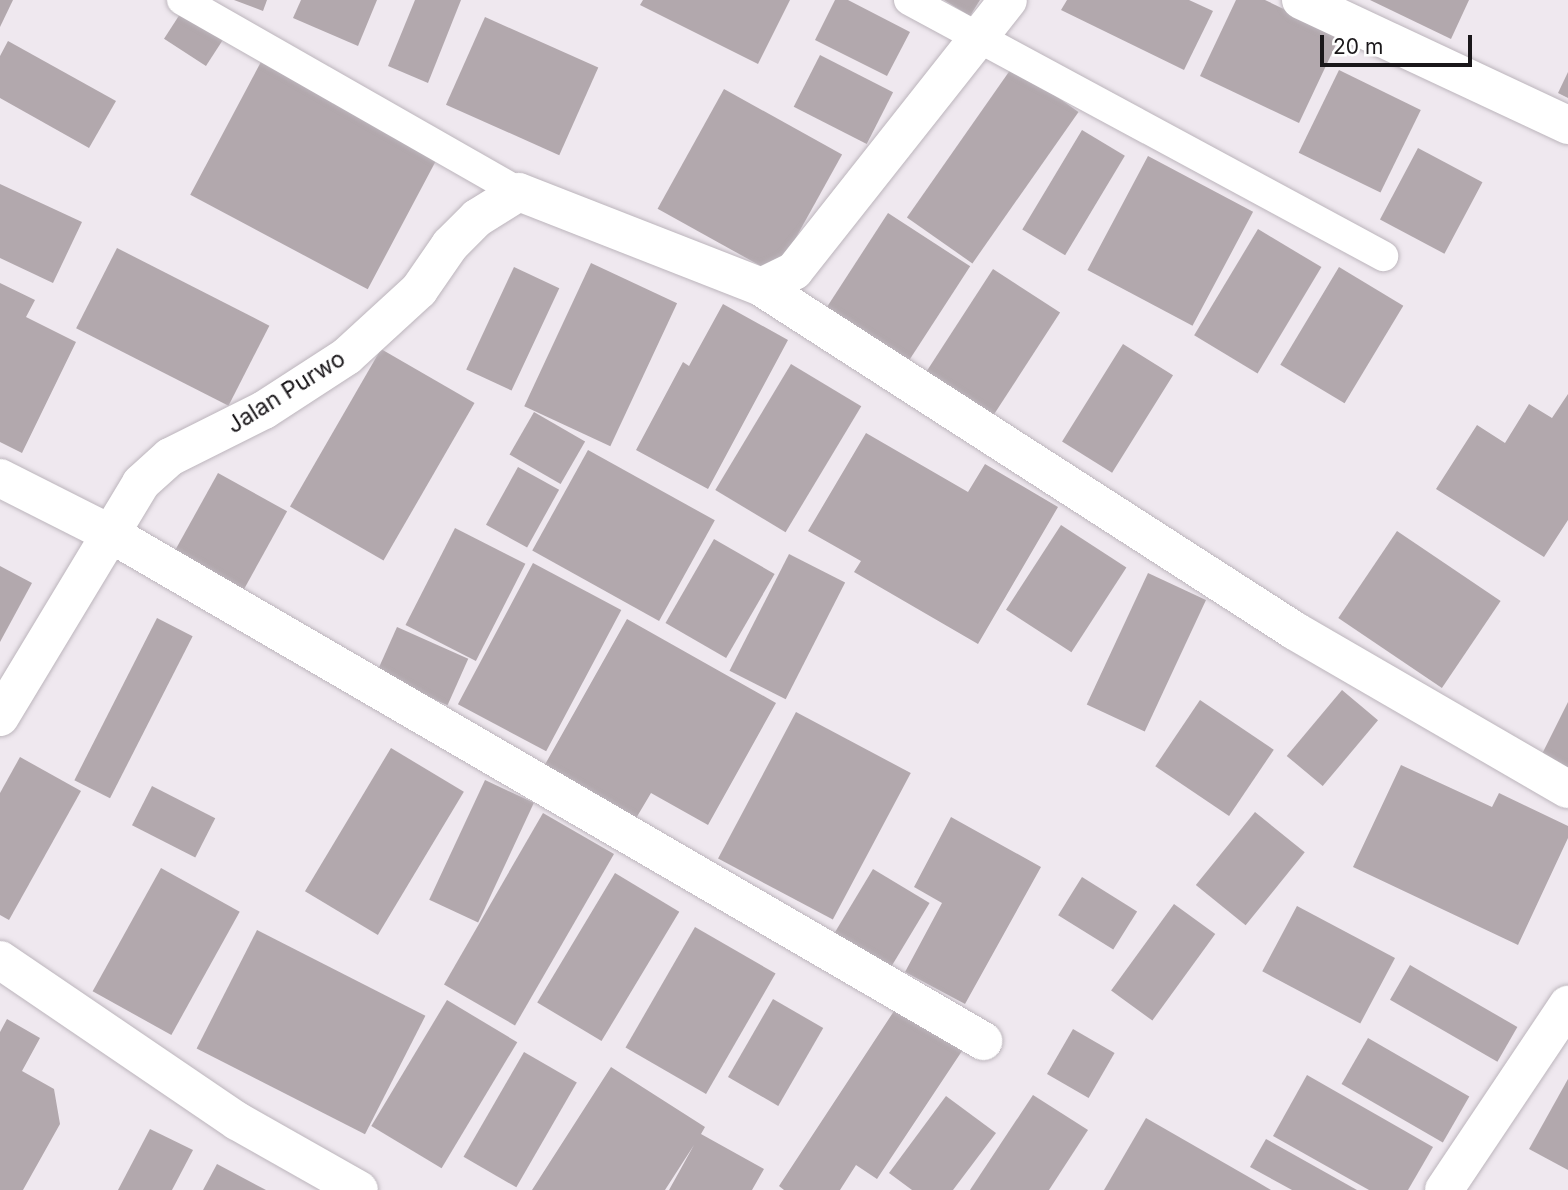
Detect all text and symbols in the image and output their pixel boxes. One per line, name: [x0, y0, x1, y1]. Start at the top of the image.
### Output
scale bar: [1323, 21, 1475, 65]
text: 20 m: [1333, 34, 1383, 59]
street label: Jalan Purwo: [222, 345, 350, 439]

